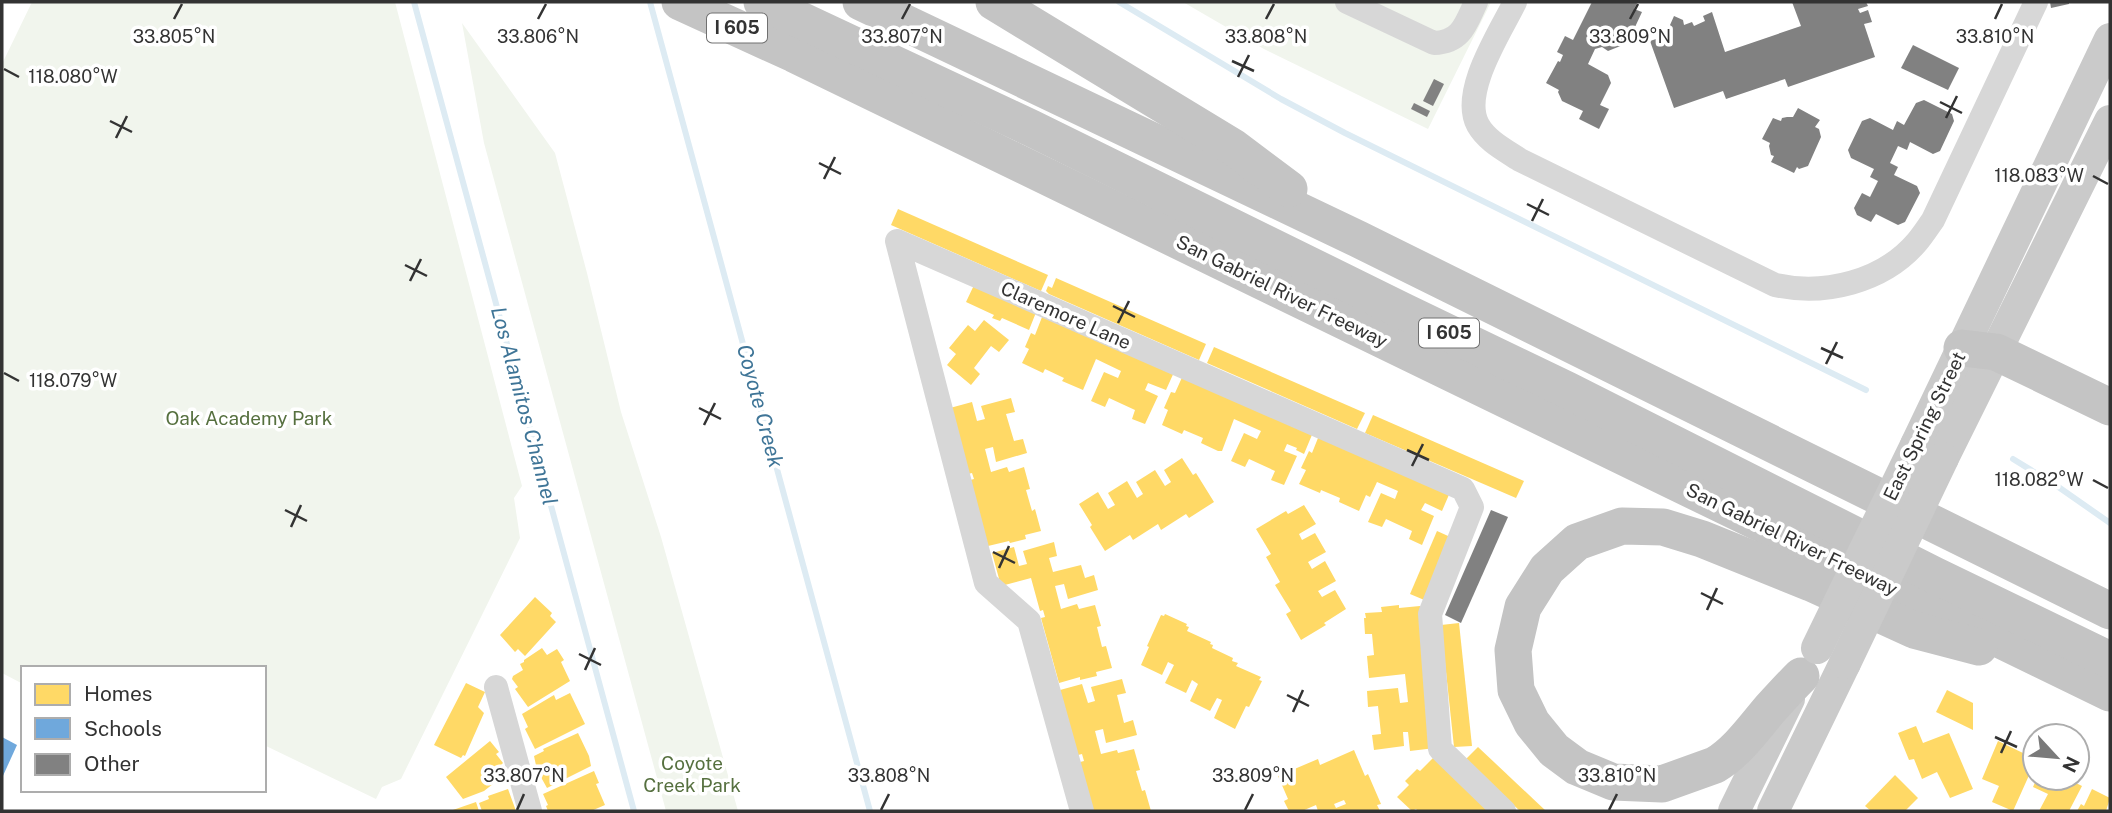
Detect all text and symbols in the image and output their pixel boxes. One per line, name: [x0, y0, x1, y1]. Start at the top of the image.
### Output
road number: I 605: [707, 13, 767, 42]
text: 33.805°N: [133, 26, 215, 47]
text: 33.806°N: [497, 26, 579, 47]
text: 33.807°N: [861, 26, 943, 47]
text: 33.808°N: [1225, 26, 1307, 47]
text: 33.809°N: [1589, 26, 1671, 47]
text: 33.810°N: [1956, 26, 2034, 47]
text: 118.080°W: [28, 66, 118, 87]
text: 118.083°W: [1994, 165, 2084, 186]
street label: San Gabriel River Freeway: [1173, 230, 1391, 352]
street label: Claremore Lane: [998, 276, 1134, 354]
water label: Los Alamitos Channel: [486, 304, 563, 508]
road number: I 605: [1419, 318, 1479, 348]
water label: Coyote Creek: [732, 341, 789, 471]
street label: East Spring Street: [1878, 348, 1970, 504]
text: 118.079°W: [29, 370, 117, 391]
park label: Oak Academy Park: [166, 407, 333, 429]
text: 118.082°W: [1994, 469, 2084, 490]
street label: San Gabriel River Freeway: [1683, 478, 1901, 600]
legend: [21, 666, 266, 792]
text: Homes: [84, 681, 152, 706]
text: Schools: [84, 716, 162, 741]
north arrow: [2021, 722, 2091, 792]
text: Other: [84, 751, 140, 776]
park label: Coyote Creek Park: [643, 752, 741, 796]
text: N: [2058, 753, 2084, 776]
text: 33.807°N: [483, 765, 565, 786]
text: 33.808°N: [848, 765, 930, 786]
text: 33.809°N: [1212, 765, 1294, 786]
text: 33.810°N: [1578, 765, 1656, 786]

